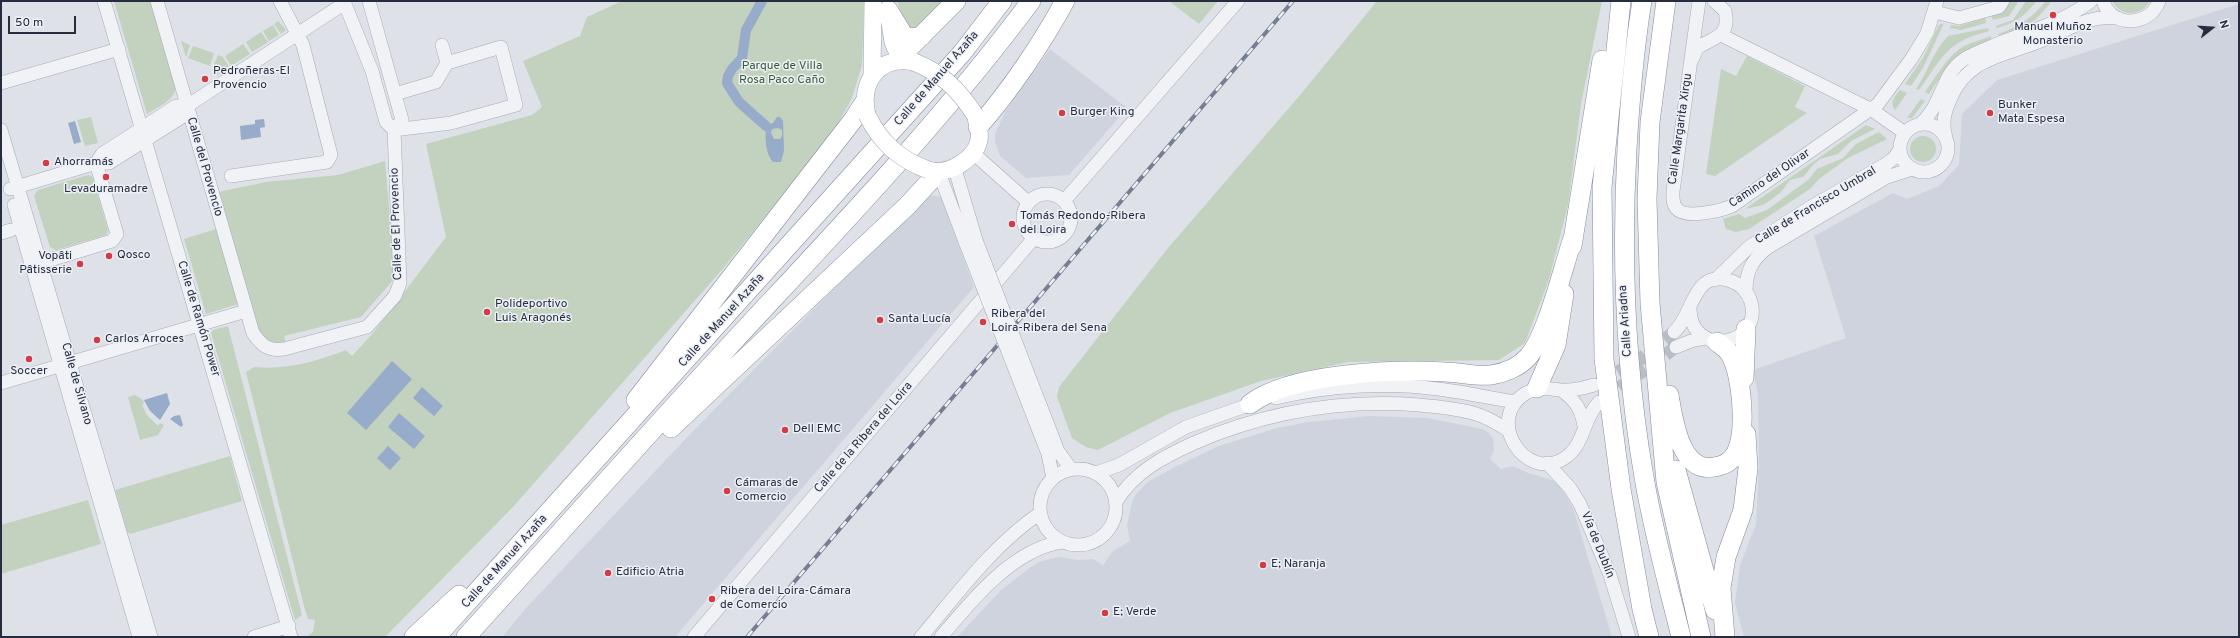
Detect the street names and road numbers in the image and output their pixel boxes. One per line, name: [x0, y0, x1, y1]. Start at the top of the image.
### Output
street label: Calle de Manuel Azaña: [892, 29, 982, 129]
street label: Calle Margarita Xirgu: [1666, 72, 1696, 186]
street label: Calle del Provencio: [183, 116, 225, 218]
street label: Camino del Olivar: [1727, 146, 1813, 212]
street label: Calle de Francisco Umbral: [1753, 164, 1879, 248]
street label: Calle de El Provencio: [388, 167, 406, 281]
street label: Calle de Ramón Power: [174, 259, 222, 379]
street label: Calle de Manuel Azaña: [676, 271, 768, 371]
street label: Calle Ariadna: [1616, 285, 1636, 357]
street label: Calle de Silvano: [57, 341, 95, 427]
street label: Calle de la Ribera del Loira: [812, 380, 916, 496]
street label: Vía de Dublín: [1577, 510, 1617, 580]
street label: Calle de Manuel Azaña: [459, 512, 551, 612]

